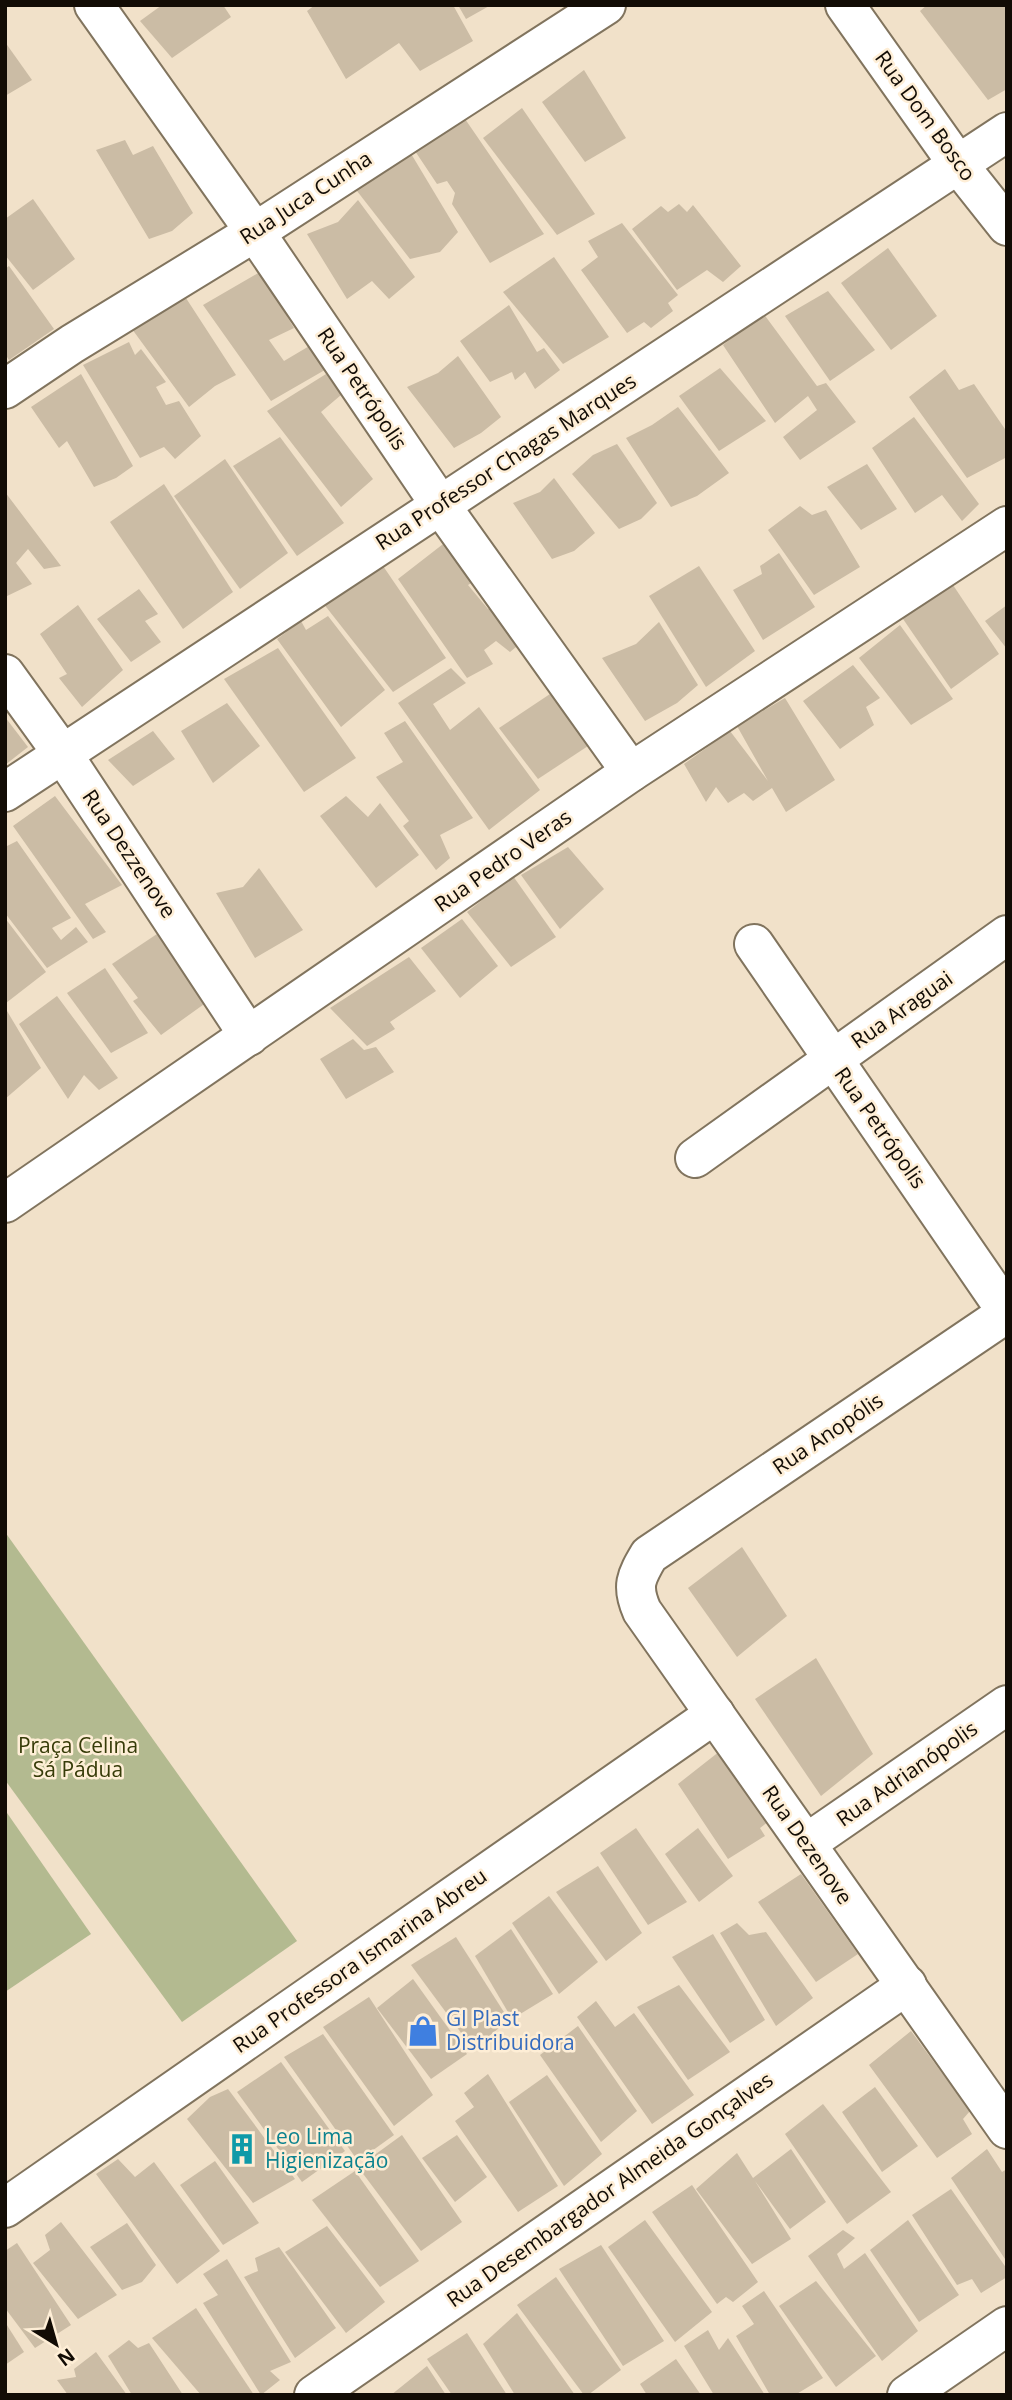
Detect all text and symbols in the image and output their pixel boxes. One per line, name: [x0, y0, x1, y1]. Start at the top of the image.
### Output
street label: Rua Dom Bosco: [869, 45, 983, 186]
street label: Rua Juca Cunha: [234, 144, 377, 250]
street label: Rua Petrópolis: [311, 322, 414, 455]
street label: Rua Professor Chagas Marques: [370, 366, 641, 556]
street label: Rua Dezzenove: [76, 784, 183, 923]
street label: Rua Pedro Veras: [428, 802, 577, 918]
street label: Rua Araguai: [845, 964, 958, 1054]
street label: Rua Petrópolis: [829, 1061, 933, 1194]
street label: Rua Anopólis: [767, 1386, 888, 1481]
street label: Rua Adrianópolis: [830, 1714, 983, 1832]
park label: Praça Celina Sá Pádua: [18, 1731, 138, 1783]
street label: Rua Dezenove: [756, 1779, 859, 1910]
street label: Rua Professora Ismarina Abreu: [227, 1861, 492, 2059]
place label: Gl Plast Distribuidora: [446, 2004, 575, 2056]
shop icon: Gl Plast Distribuidora: [406, 2014, 440, 2048]
street label: Rua Desembargador Almeida Gonçalves: [441, 2065, 778, 2313]
place label: Leo Lima Higienização: [265, 2122, 388, 2174]
building icon: Leo Lima Higienização: [225, 2132, 259, 2166]
north arrow: [21, 2309, 91, 2379]
text: N: [52, 2343, 80, 2373]

